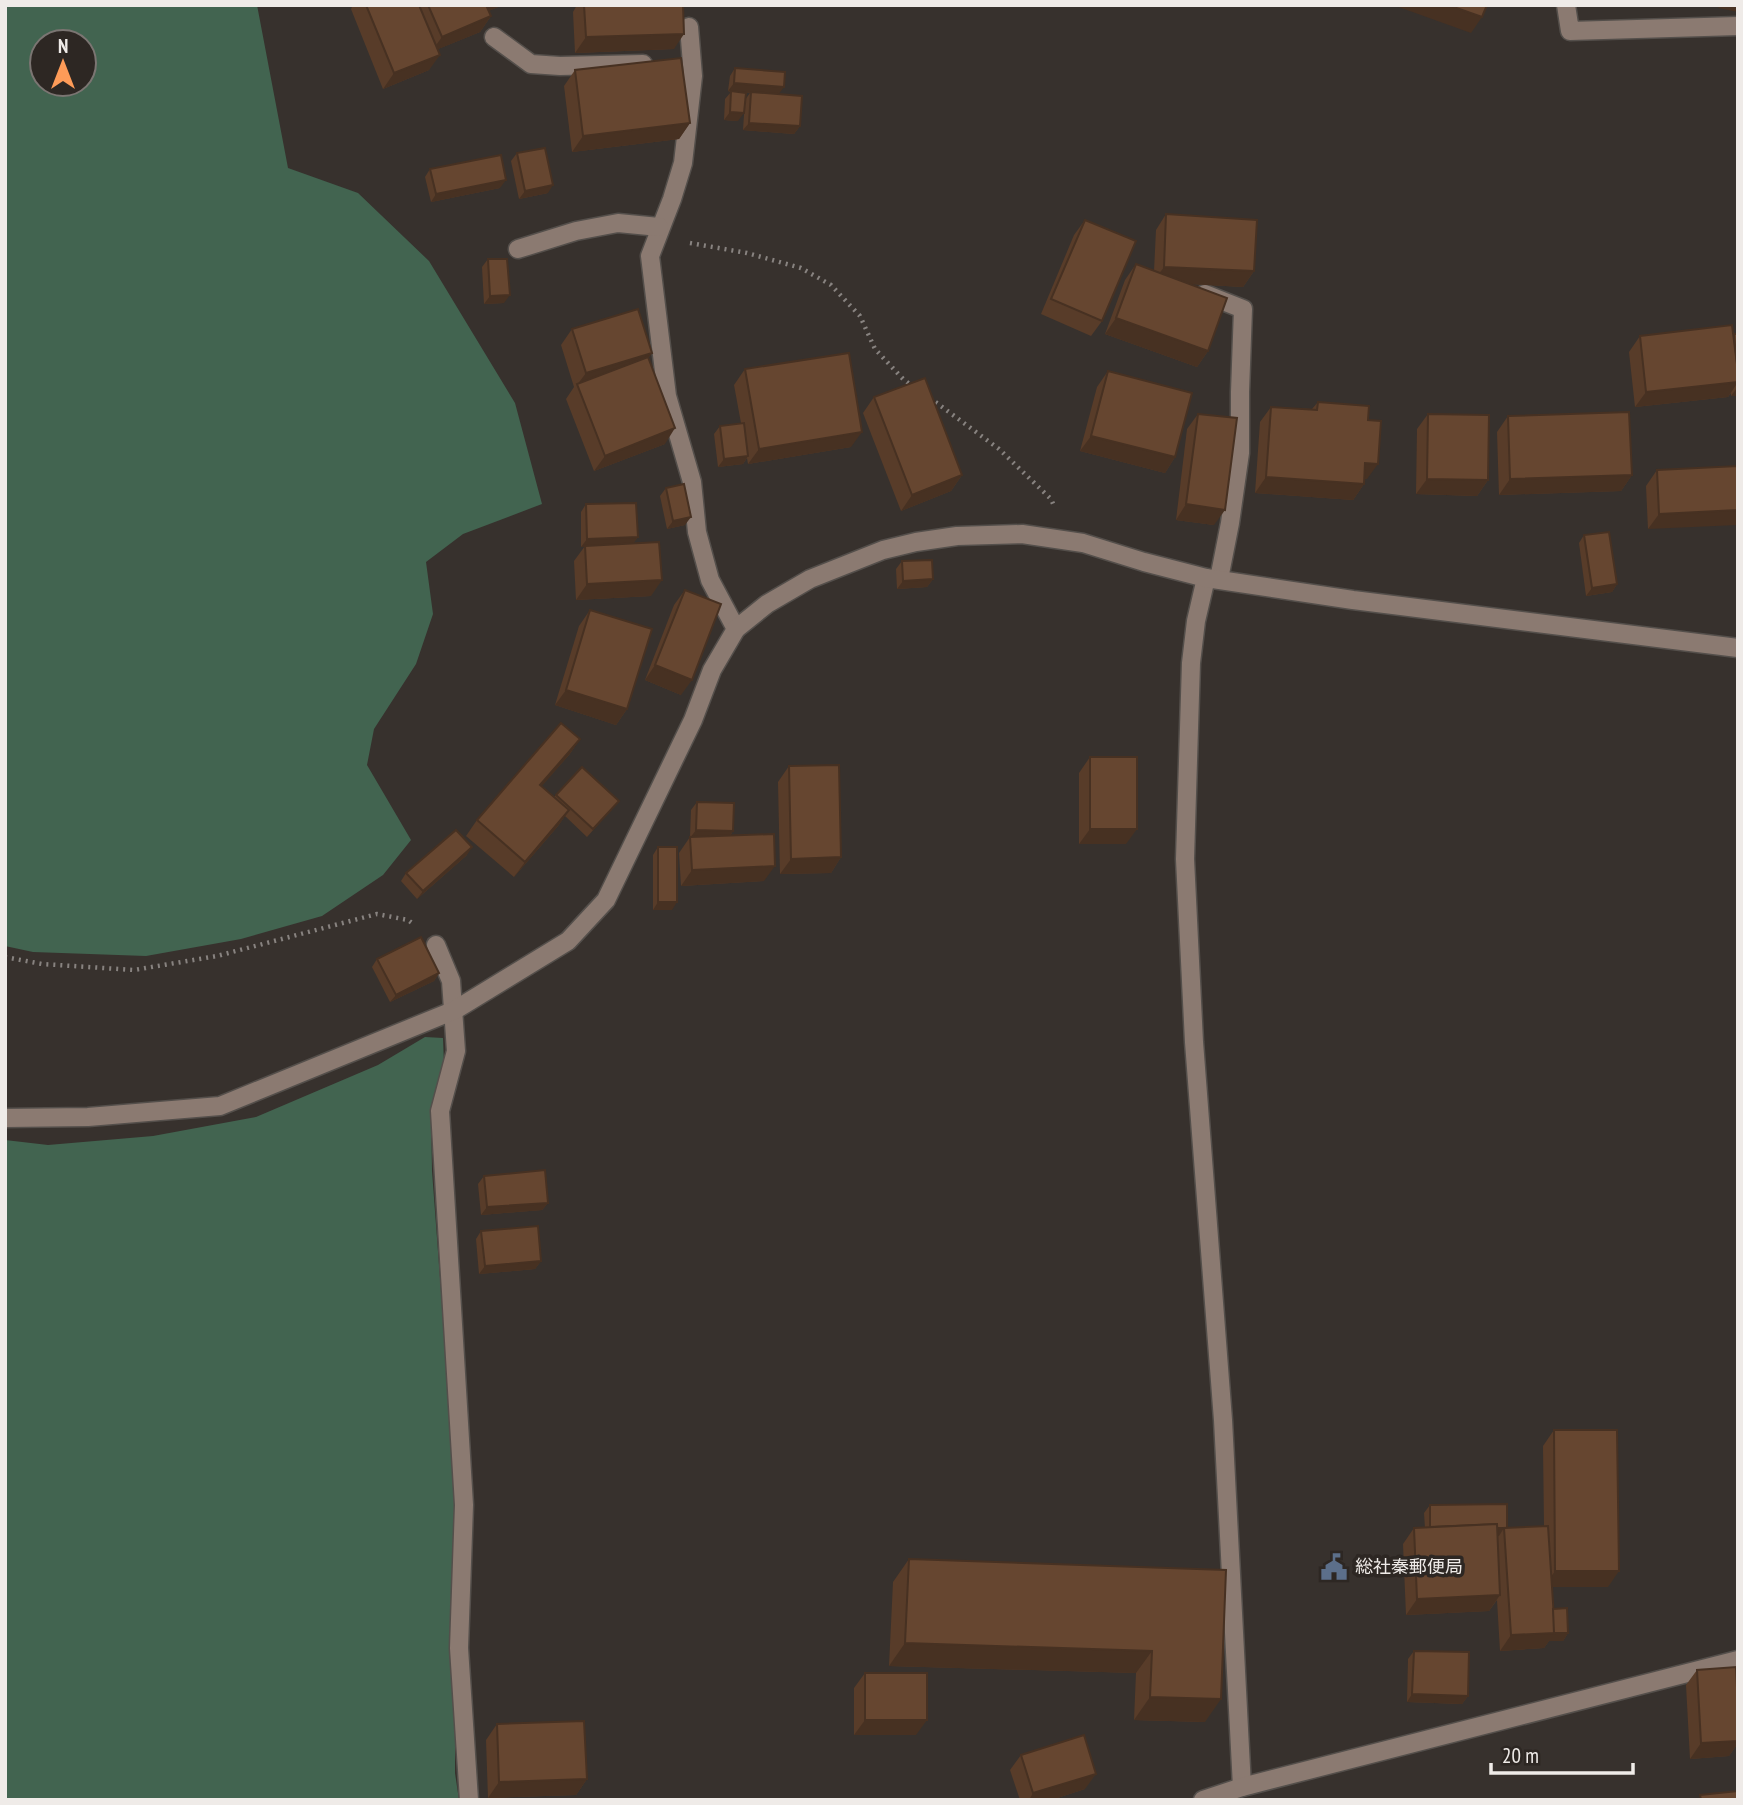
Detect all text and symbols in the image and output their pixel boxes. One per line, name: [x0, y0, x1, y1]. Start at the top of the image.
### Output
north arrow: [28, 28, 98, 98]
text: N: [58, 34, 68, 58]
public building icon: 総社秦郵便局: [1319, 1552, 1349, 1582]
place label: 総社秦郵便局: [1355, 1555, 1463, 1578]
scale bar: [1491, 1731, 1633, 1775]
text: 20 m: [1502, 1742, 1539, 1769]

